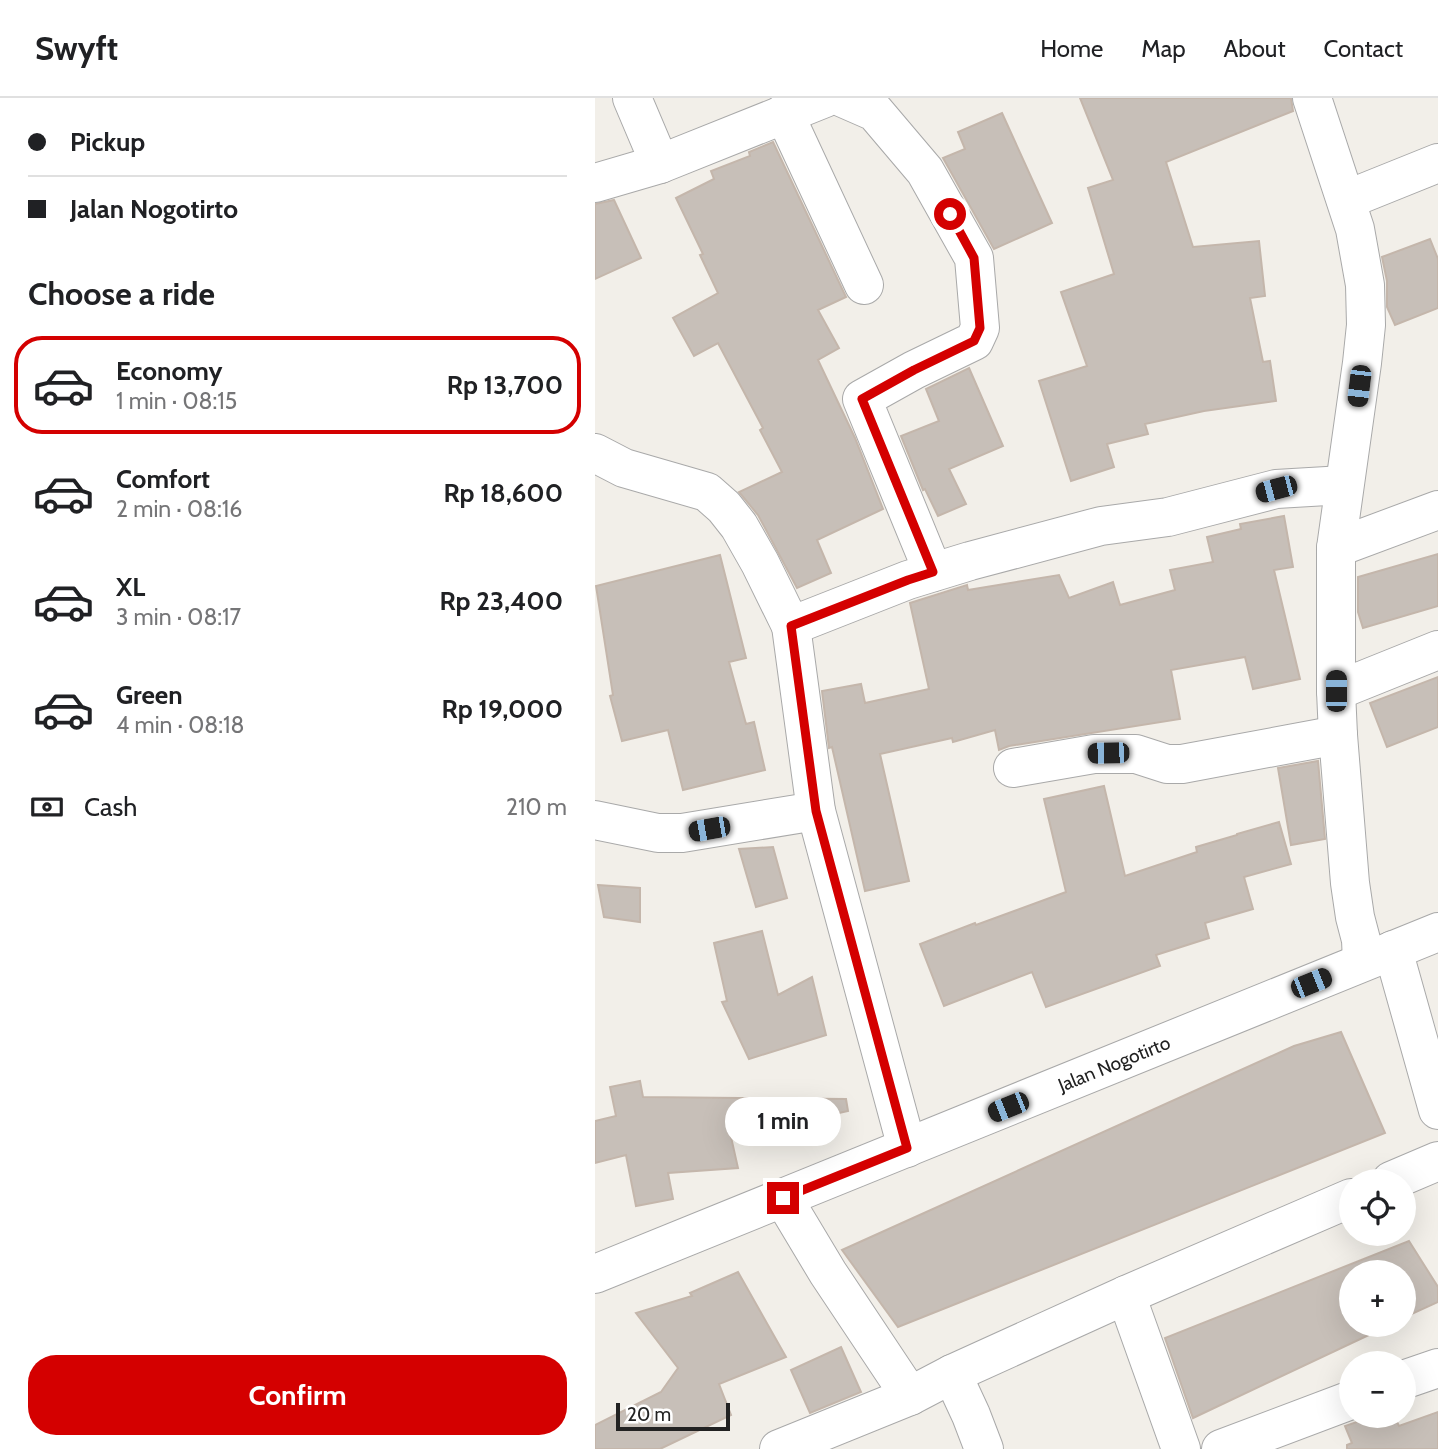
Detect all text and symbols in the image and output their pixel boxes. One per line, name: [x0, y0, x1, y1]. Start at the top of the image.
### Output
text: Swyft: [35, 28, 118, 68]
text: Home: [1040, 34, 1103, 63]
text: Map: [1141, 34, 1186, 63]
text: About: [1224, 34, 1286, 63]
text: Contact: [1324, 34, 1403, 63]
text: Pickup: [70, 126, 145, 158]
text: Jalan Nogotirto: [70, 193, 238, 225]
route start: [934, 198, 966, 230]
text: Choose a ride: [28, 274, 215, 313]
icon: car: [32, 354, 95, 417]
text: Economy: [116, 355, 222, 387]
car: [1347, 364, 1372, 408]
text: Rp 13,700: [447, 369, 563, 401]
text: 1 min · 08:15: [116, 387, 237, 415]
icon: car: [32, 462, 95, 525]
text: Comfort: [116, 463, 210, 495]
car: [1253, 473, 1300, 505]
text: Rp 18,600: [444, 477, 563, 509]
text: 2 min · 08:16: [116, 495, 242, 523]
icon: car: [32, 570, 95, 633]
text: XL: [116, 571, 145, 603]
text: Rp 23,400: [440, 585, 563, 617]
text: 3 min · 08:17: [116, 603, 241, 631]
car: [1326, 670, 1347, 712]
icon: car: [32, 678, 95, 741]
text: Green: [116, 679, 183, 711]
text: Rp 19,000: [442, 693, 563, 725]
text: 4 min · 08:18: [116, 711, 244, 739]
car: [1087, 742, 1130, 764]
icon: cash: [28, 788, 66, 826]
text: Cash: [84, 791, 137, 823]
text: 210 m: [506, 793, 567, 821]
car: [687, 815, 732, 843]
car: [1288, 965, 1335, 1001]
street label: Jalan Nogotirto: [1054, 1030, 1173, 1097]
car: [985, 1089, 1032, 1125]
callout: 1 min: [725, 1096, 841, 1146]
text: 1 min: [757, 1107, 809, 1135]
map controls: [1339, 1169, 1416, 1428]
button: locate: [1339, 1169, 1416, 1246]
route end: [767, 1182, 799, 1214]
button: +: [1339, 1260, 1416, 1337]
button: −: [1339, 1351, 1416, 1428]
button: Confirm: [28, 1355, 567, 1435]
scale bar: [616, 1400, 730, 1432]
text: 20 m: [627, 1403, 671, 1426]

